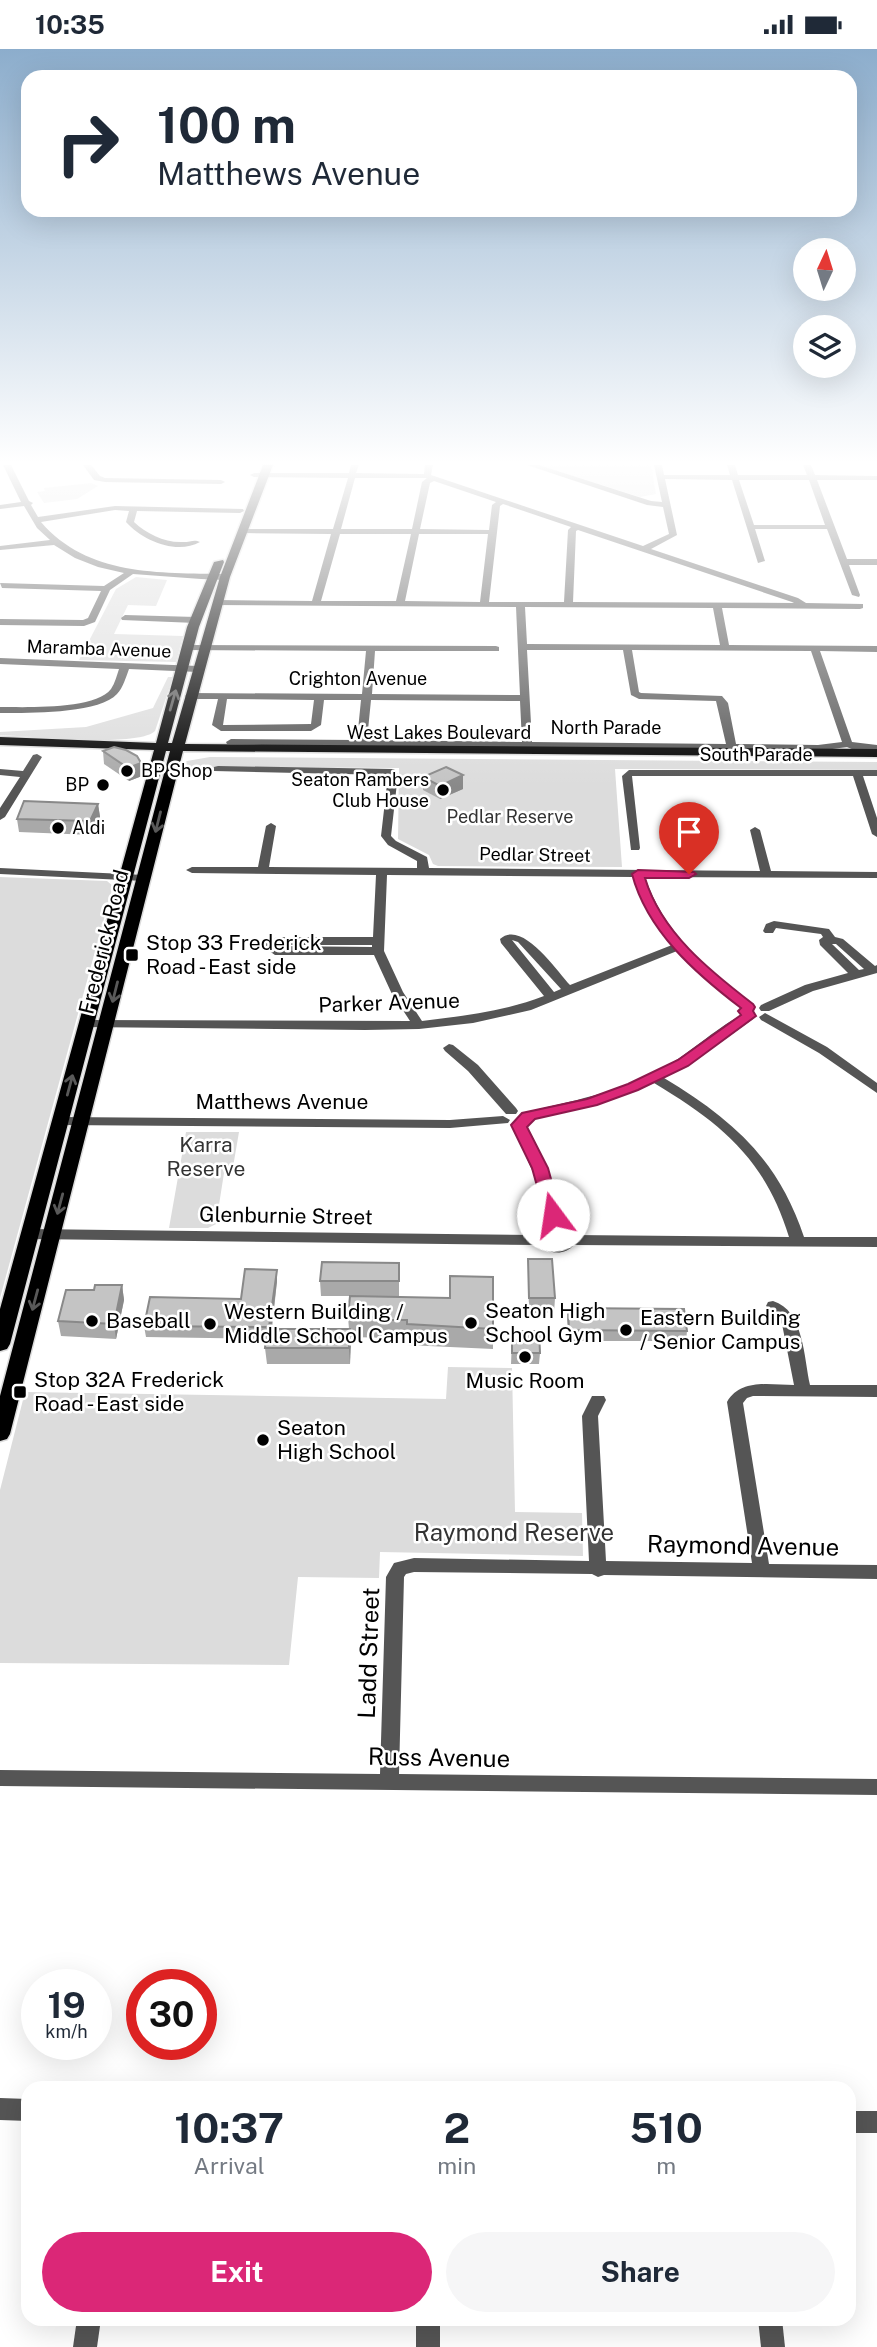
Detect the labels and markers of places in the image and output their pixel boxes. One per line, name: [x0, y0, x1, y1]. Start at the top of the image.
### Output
place label: BP Shop: [141, 760, 212, 781]
marker: BP Shop: [119, 763, 135, 779]
place label: Seaton Rambers Club House: [291, 769, 429, 811]
place label: BP: [65, 774, 89, 795]
marker: BP: [95, 777, 111, 793]
marker: Seaton Rambers Club House: [435, 782, 451, 798]
pin: [659, 802, 719, 874]
place label: Aldi: [72, 817, 105, 838]
marker: Aldi: [50, 820, 66, 836]
place label: Stop 33 Frederick Road - East side: [146, 930, 322, 979]
marker: Stop 33 Frederick Road - East side: [124, 947, 140, 963]
place label: Seaton High School Gym: [485, 1298, 605, 1347]
place label: Western Building / Middle School Campus: [224, 1299, 448, 1348]
place label: Eastern Building / Senior Campus: [640, 1305, 801, 1354]
place label: Baseball: [106, 1308, 191, 1333]
marker: Baseball: [84, 1313, 100, 1329]
marker: Seaton High School Gym: [463, 1315, 479, 1331]
marker: Western Building / Middle School Campus: [202, 1316, 218, 1332]
marker: Eastern Building / Senior Campus: [618, 1322, 634, 1338]
marker: Music Room: [517, 1349, 533, 1365]
place label: Stop 32A Frederick Road - East side: [34, 1367, 224, 1416]
place label: Music Room: [466, 1368, 584, 1393]
marker: Stop 32A Frederick Road - East side: [12, 1384, 28, 1400]
place label: Seaton High School: [277, 1415, 396, 1464]
marker: Seaton High School: [255, 1432, 271, 1448]

